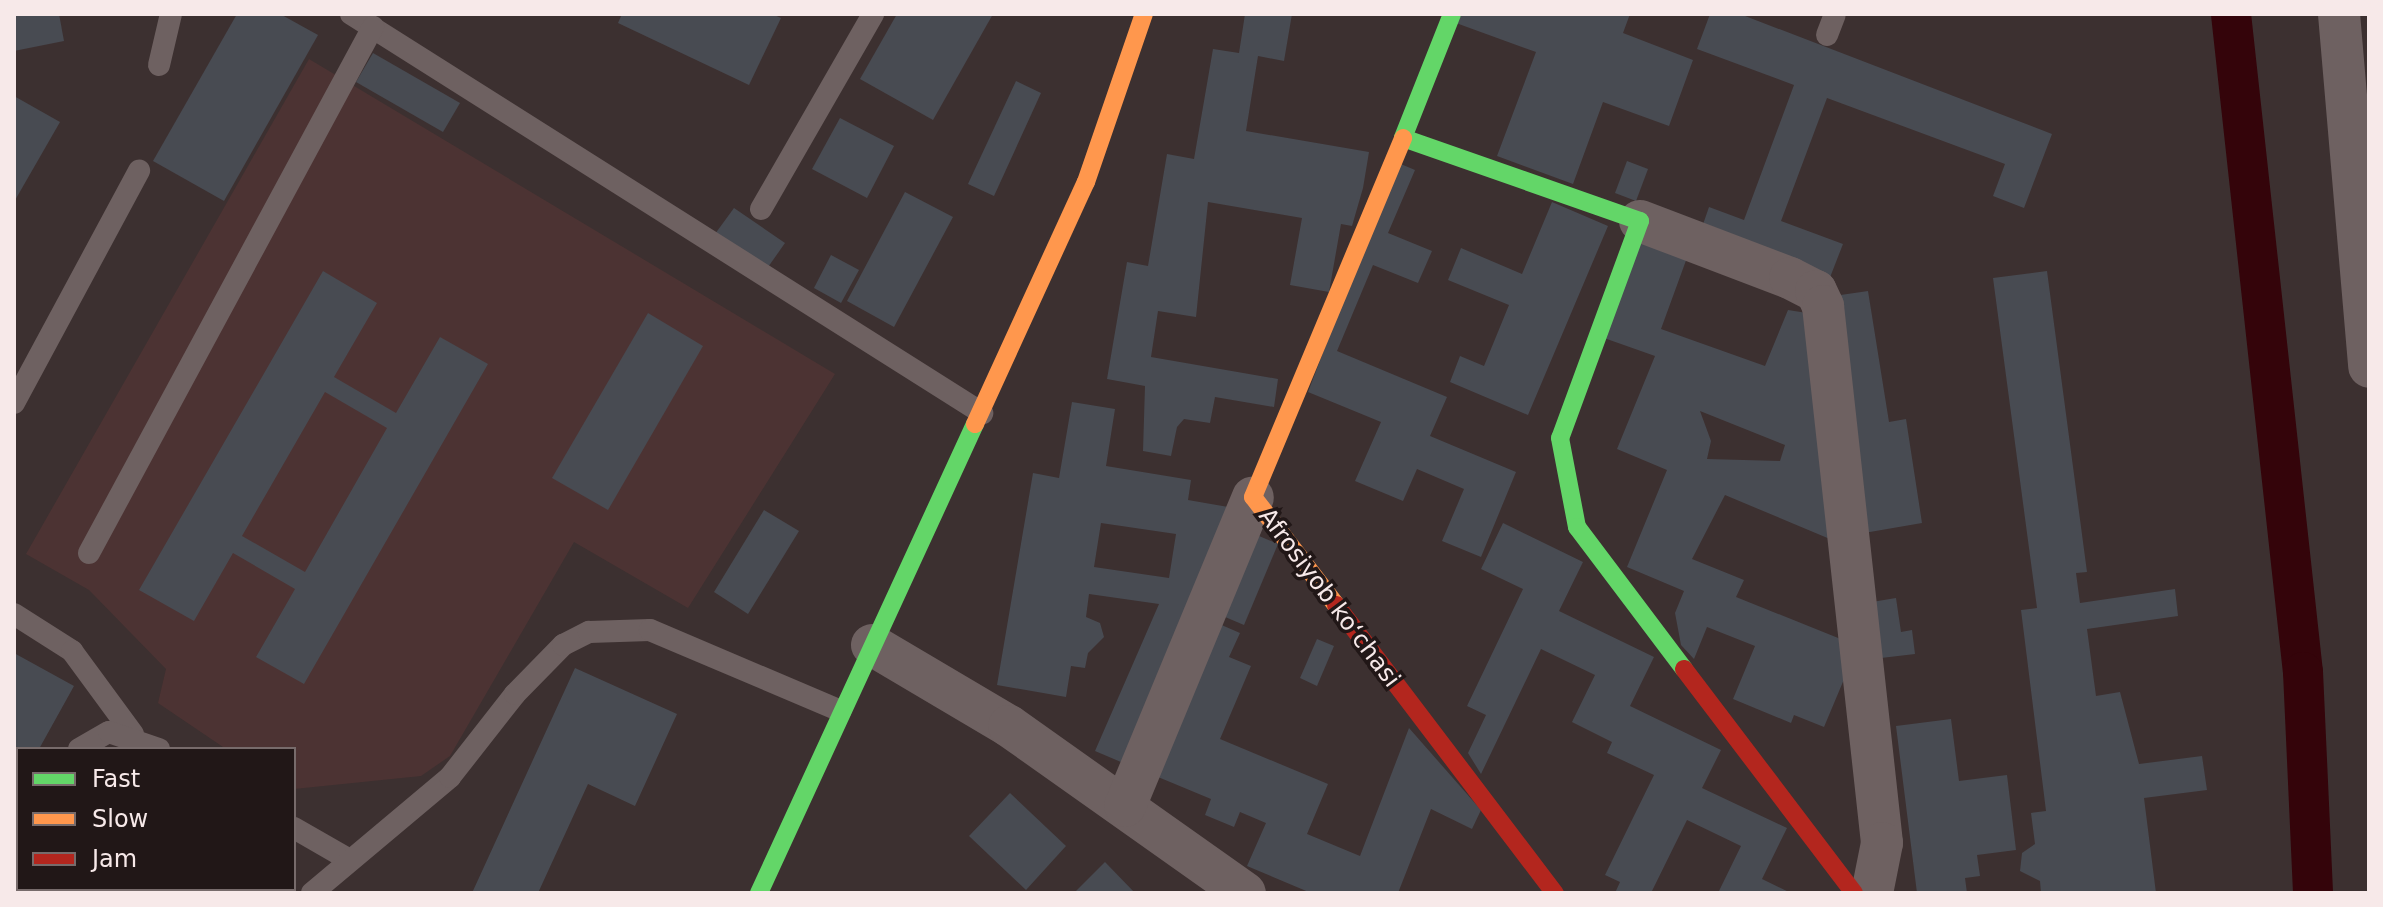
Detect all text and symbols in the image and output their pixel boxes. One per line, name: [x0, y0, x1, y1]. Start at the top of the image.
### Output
street label: Afrosiyob koʻchasi: [1252, 503, 1406, 693]
legend: [16, 747, 296, 891]
text: Fast: [92, 765, 140, 793]
text: Slow: [92, 805, 148, 833]
text: Jam: [92, 845, 137, 873]

